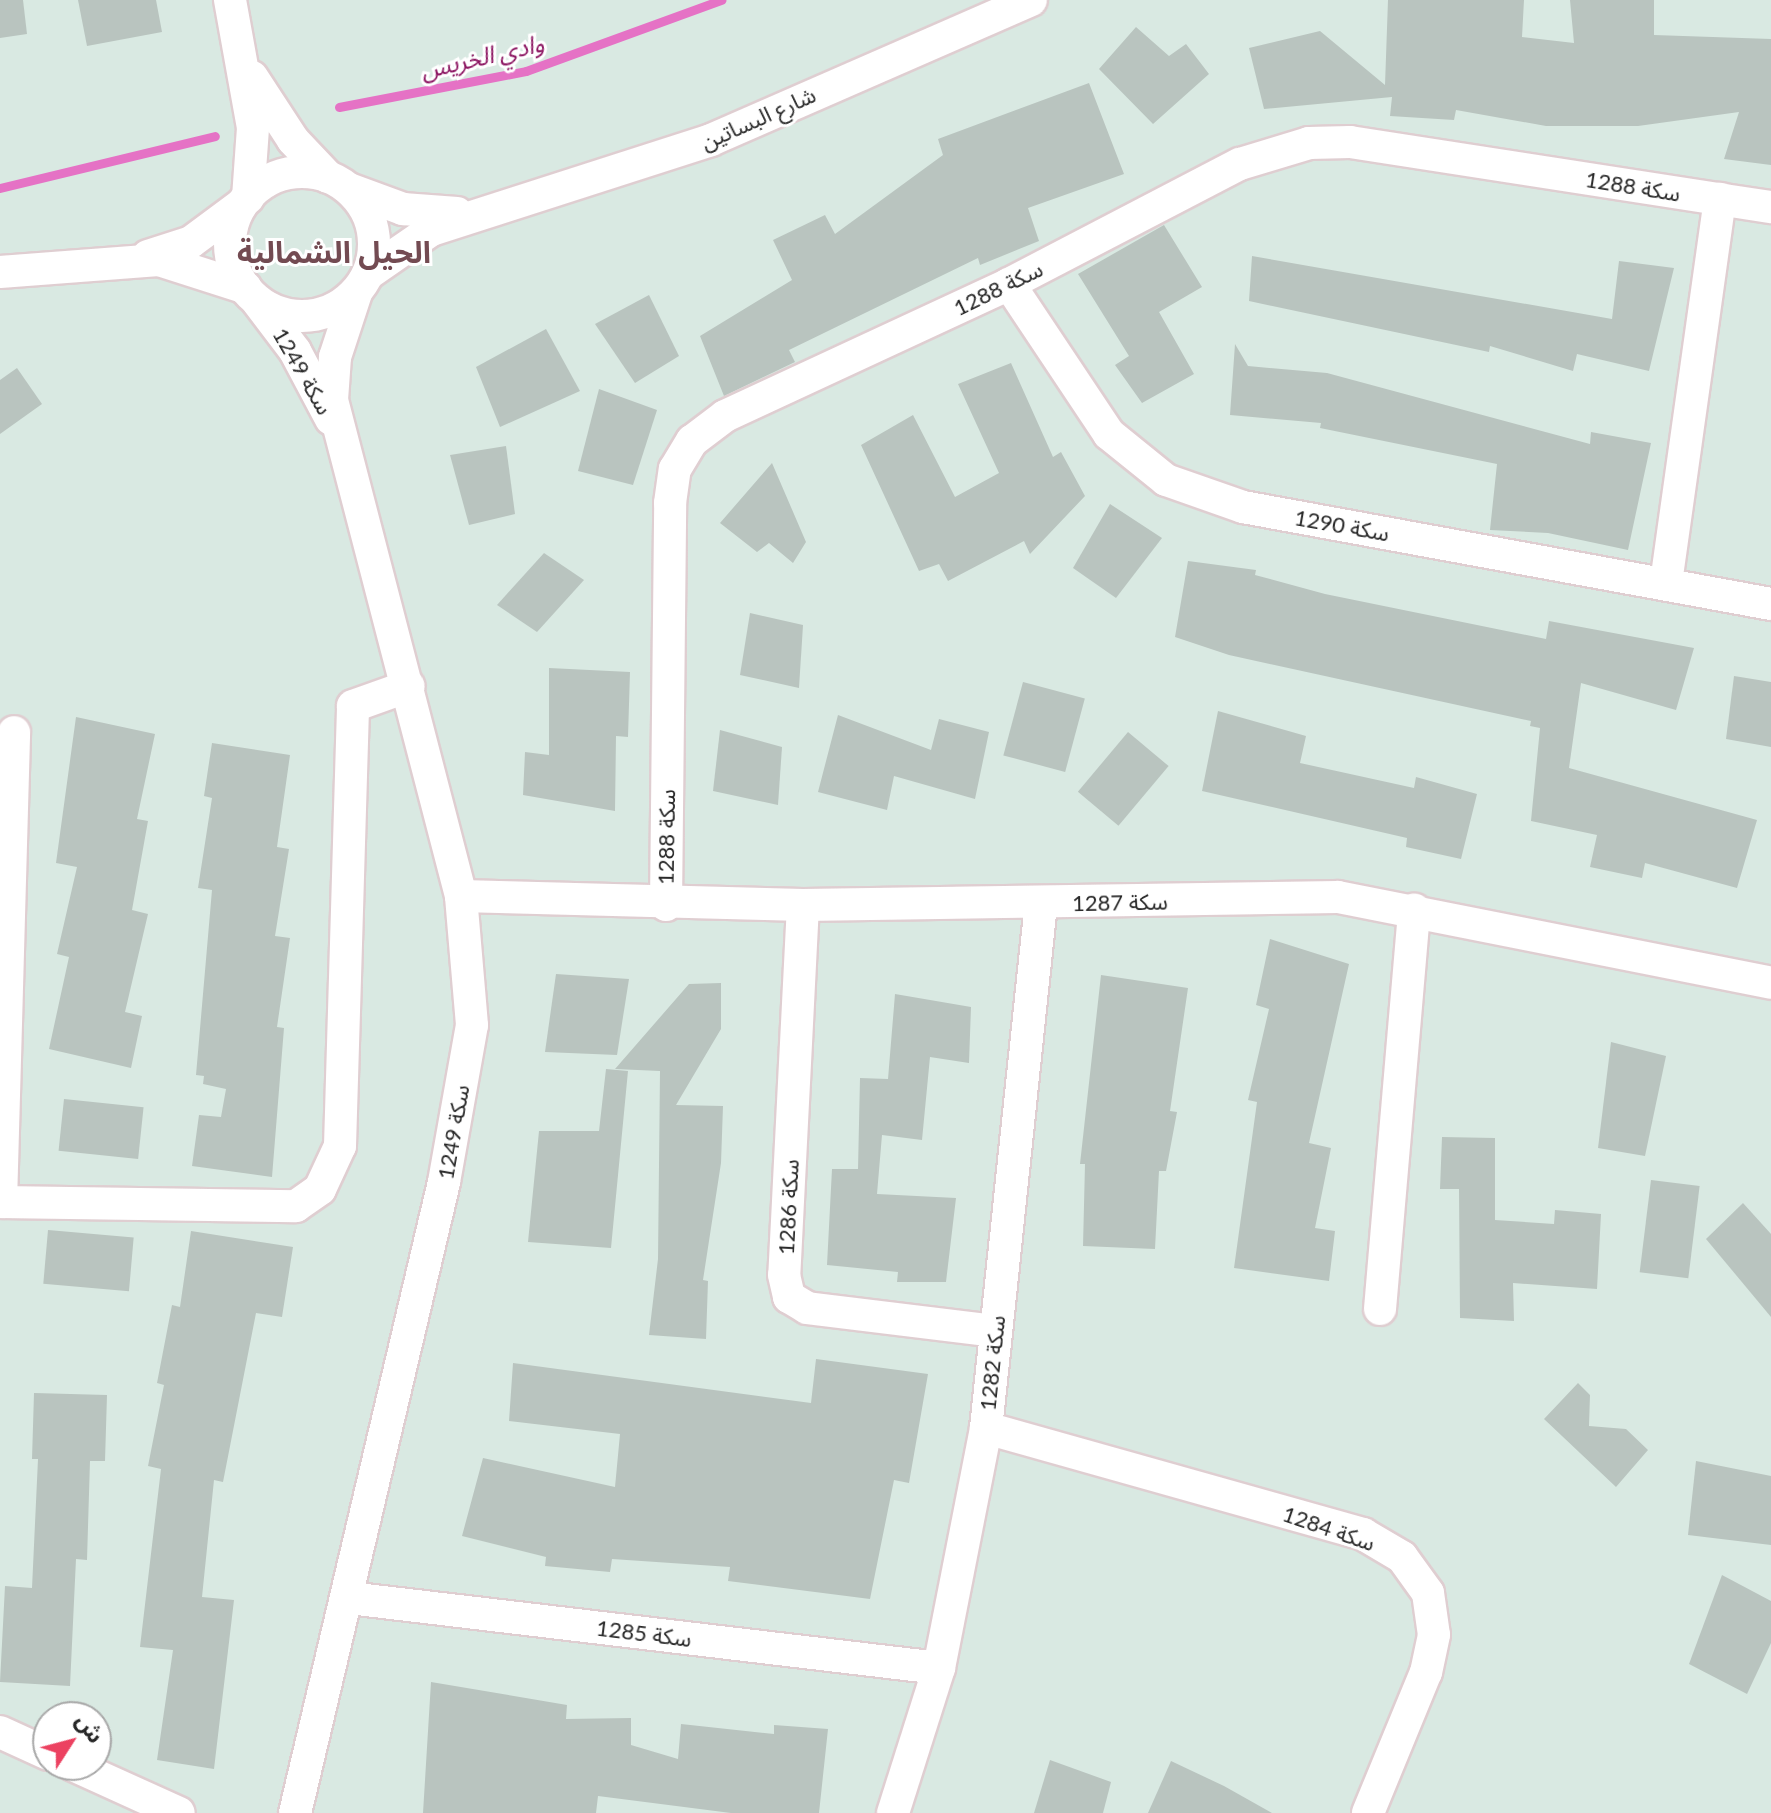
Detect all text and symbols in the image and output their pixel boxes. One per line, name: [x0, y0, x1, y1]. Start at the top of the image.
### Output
water label: وادي الخريس: [418, 28, 546, 84]
street label: شارع البساتين: [696, 81, 820, 155]
street label: سكة 1288: [1584, 165, 1682, 207]
district label: الحيل الشمالية: [237, 233, 431, 269]
street label: سكة 1288: [949, 255, 1047, 321]
street label: سكة 1249: [268, 323, 338, 419]
street label: سكة 1290: [1293, 504, 1391, 546]
street label: سكة 1288: [652, 789, 680, 885]
street label: سكة 1287: [1072, 888, 1168, 916]
street label: سكة 1249: [432, 1083, 474, 1181]
street label: سكة 1286: [772, 1158, 804, 1256]
street label: سكة 1282: [974, 1314, 1010, 1412]
street label: سكة 1284: [1279, 1500, 1379, 1556]
street label: سكة 1285: [595, 1614, 693, 1652]
north arrow: [32, 1701, 112, 1781]
text: ش: [70, 1708, 110, 1748]

